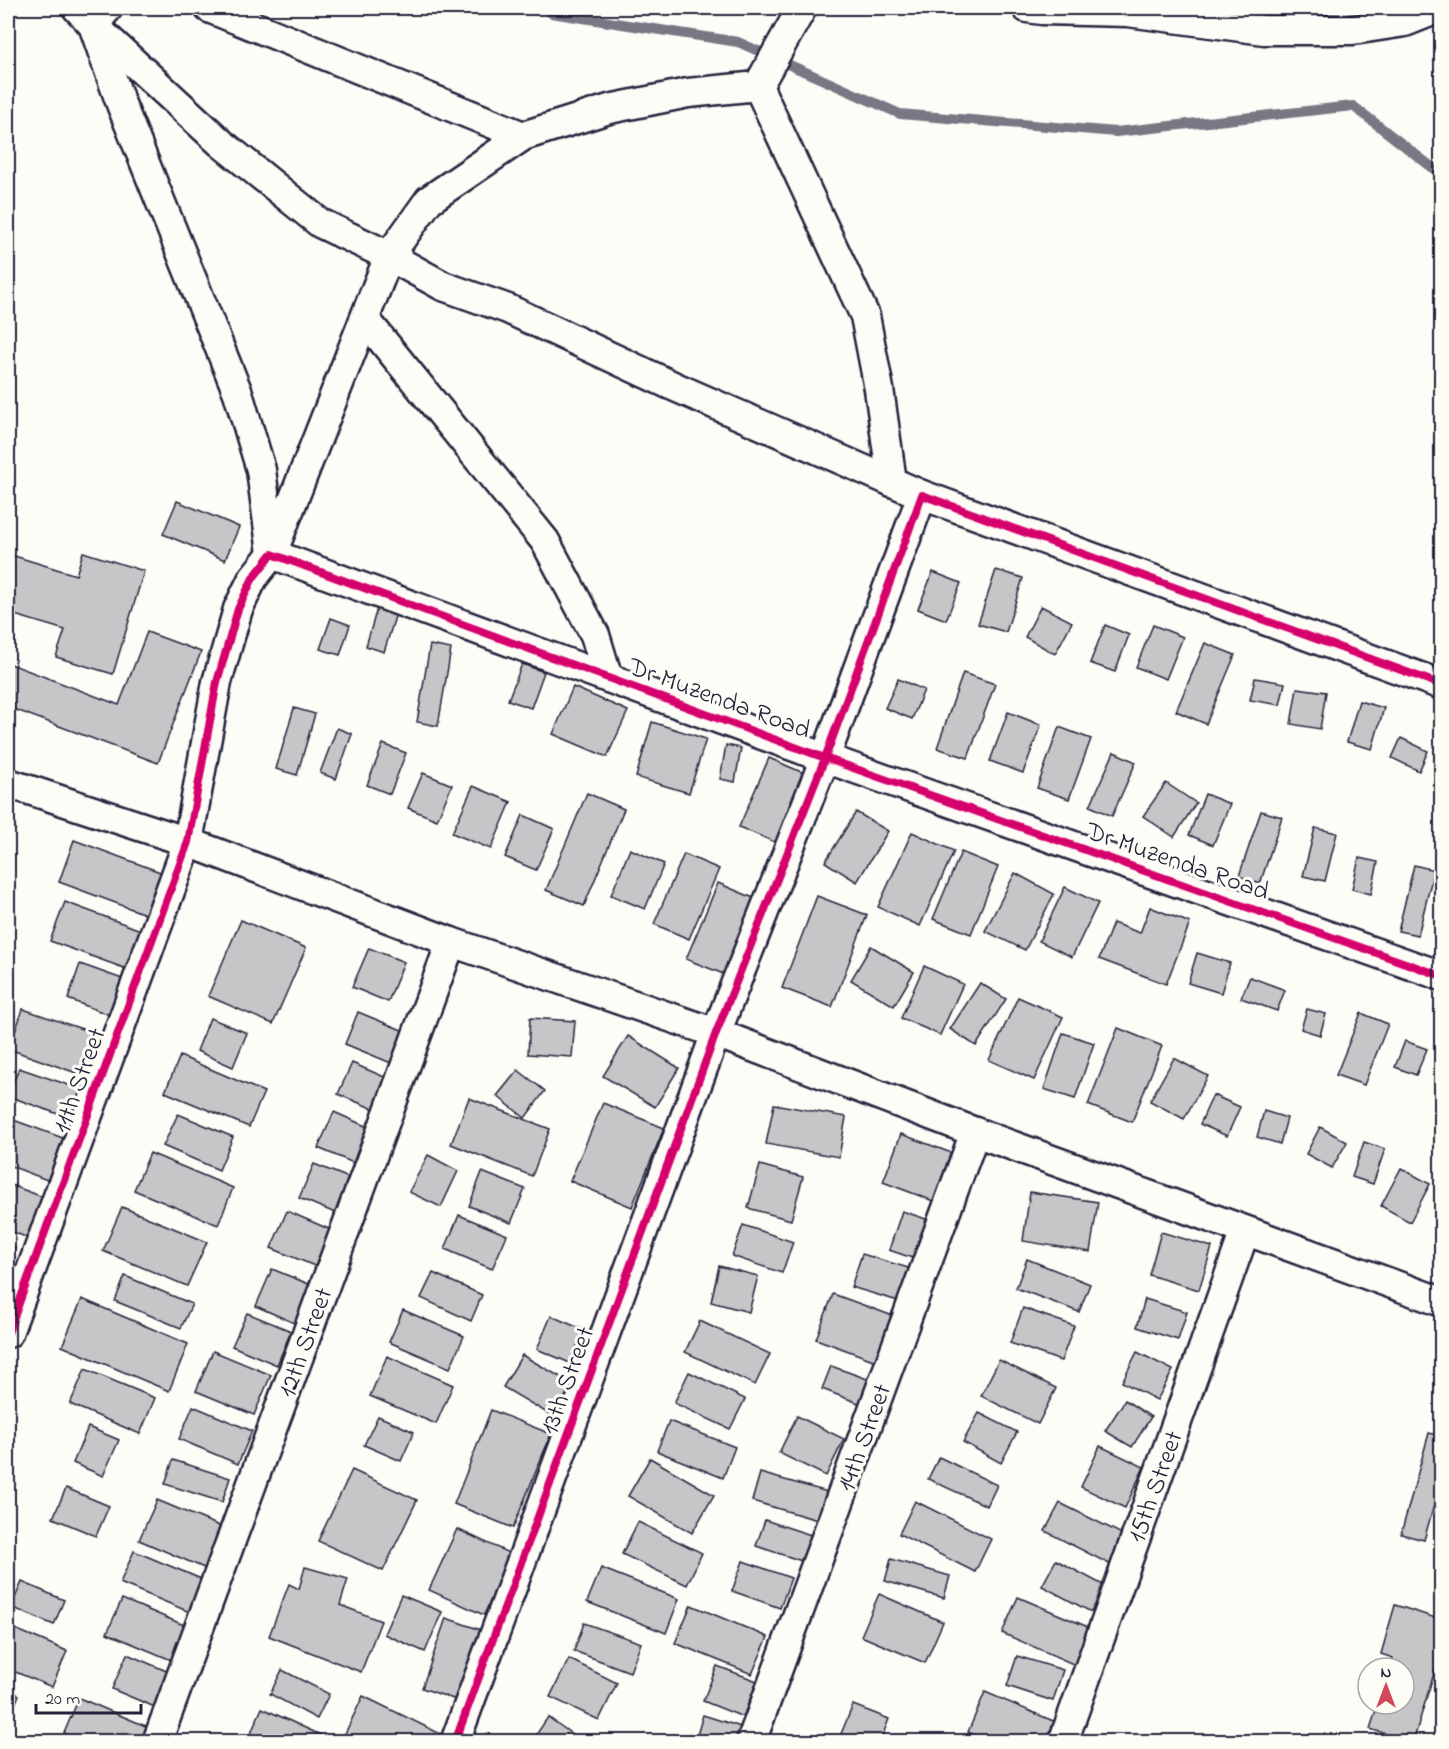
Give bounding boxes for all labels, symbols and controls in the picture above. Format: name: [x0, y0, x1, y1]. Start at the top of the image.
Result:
street label: Dr Muzenda Road: [622, 649, 816, 751]
street label: Dr Muzenda Road: [1079, 813, 1274, 912]
street label: 11th Street: [44, 1023, 118, 1139]
street label: 12th Street: [269, 1283, 344, 1403]
street label: 13th Street: [532, 1322, 606, 1440]
street label: 14th Street: [829, 1379, 903, 1497]
street label: 15th Street: [1119, 1426, 1195, 1548]
north arrow: [1356, 1656, 1416, 1716]
text: N: [1381, 1661, 1392, 1685]
scale bar: [36, 1677, 141, 1715]
text: 20 m: [45, 1687, 80, 1713]

